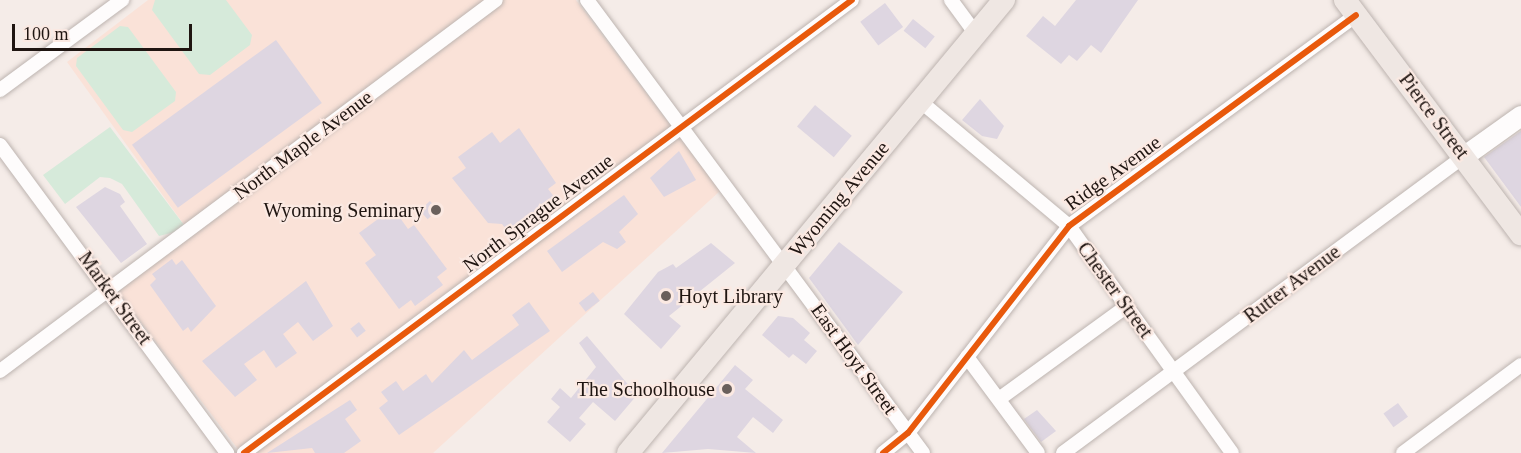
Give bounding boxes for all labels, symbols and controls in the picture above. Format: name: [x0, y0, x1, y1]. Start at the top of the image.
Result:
scale bar: [15, 12, 195, 50]
text: 100 m: [23, 24, 69, 44]
street label: Pierce Street: [1394, 68, 1474, 164]
street label: North Maple Avenue: [229, 85, 377, 205]
street label: Ridge Avenue: [1060, 130, 1166, 216]
street label: Wyoming Avenue: [783, 136, 895, 262]
street label: North Sprague Avenue: [458, 148, 618, 278]
place label: Wyoming Seminary: [264, 198, 424, 222]
marker: Wyoming Seminary: [429, 203, 443, 217]
street label: Chester Street: [1072, 237, 1158, 343]
street label: Rutter Avenue: [1239, 240, 1345, 328]
street label: Market Street: [73, 247, 157, 349]
place label: Hoyt Library: [678, 284, 783, 308]
marker: Hoyt Library: [659, 289, 673, 303]
street label: East Hoyt Street: [806, 299, 902, 419]
place label: The Schoolhouse: [577, 377, 715, 401]
marker: The Schoolhouse: [720, 382, 734, 396]

